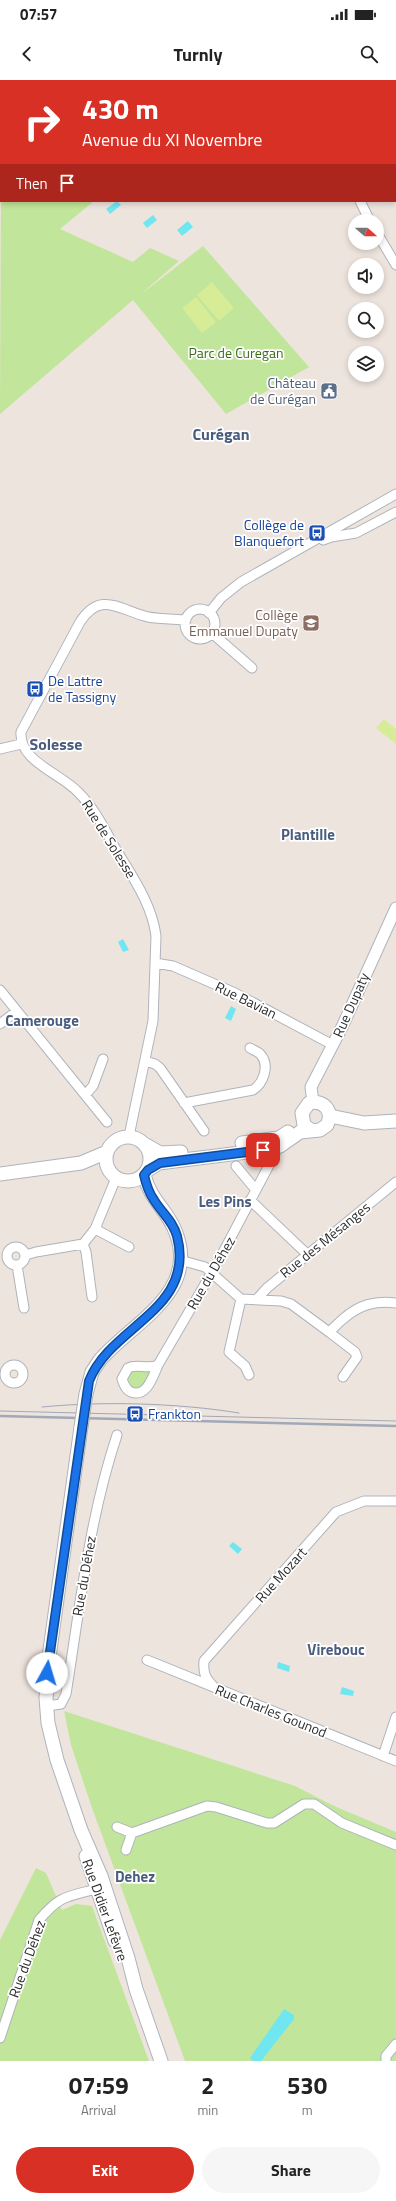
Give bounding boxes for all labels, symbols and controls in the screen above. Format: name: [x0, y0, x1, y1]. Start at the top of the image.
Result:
text: 07:57: [20, 3, 57, 26]
text: Turnly: [174, 41, 222, 68]
icon: back: [16, 43, 38, 65]
icon: search: [358, 43, 380, 65]
text: 430 m: [82, 87, 159, 130]
icon: right: [16, 96, 68, 148]
text: Avenue du XI Novembre: [82, 126, 262, 153]
text: Then: [16, 172, 48, 195]
icon: arrive: [56, 172, 78, 194]
north arrow: [348, 214, 384, 250]
map controls: [348, 214, 384, 382]
button: sound: [348, 258, 384, 294]
button: search: [348, 302, 384, 338]
park label: Parc de Curegan: [188, 342, 284, 363]
button: layers: [348, 346, 384, 382]
place label: Château de Curégan: [250, 372, 316, 409]
public building icon: Château de Curégan: [319, 381, 339, 401]
district label: Curégan: [192, 422, 250, 446]
place label: Collège de Blanquefort: [234, 514, 304, 551]
bus stop icon: Collège de Blanquefort: [307, 523, 327, 543]
place label: Collège Emmanuel Dupaty: [189, 604, 298, 641]
school or university icon: Collège Emmanuel Dupaty: [301, 613, 321, 633]
place label: De Lattre de Tassigny: [48, 670, 116, 707]
bus stop icon: De Lattre de Tassigny: [25, 679, 45, 699]
district label: Solesse: [30, 732, 82, 756]
street label: Rue de Solesse: [77, 795, 142, 882]
district label: Plantille: [281, 823, 335, 846]
street label: Rue Dupaty: [327, 969, 374, 1040]
street label: Rue Bavian: [212, 976, 281, 1023]
district label: Camerouge: [5, 1009, 79, 1032]
pin: [246, 1133, 280, 1167]
icon: arrive: [252, 1139, 274, 1161]
district label: Les Pins: [198, 1190, 252, 1213]
street label: Rue des Mésanges: [275, 1197, 374, 1283]
street label: Rue du Déhez: [181, 1232, 240, 1313]
place label: Frankton: [148, 1403, 201, 1424]
bus stop icon: Frankton: [125, 1404, 145, 1424]
street label: Rue du Déhez: [66, 1534, 101, 1618]
street label: Rue Mozart: [250, 1542, 311, 1607]
district label: Virebouc: [307, 1638, 365, 1661]
position arrow: [26, 1652, 68, 1694]
street label: Rue Charles Gounod: [212, 1679, 330, 1743]
street label: Rue Didier Lefèvre: [77, 1856, 134, 1964]
district label: Dehez: [115, 1865, 155, 1888]
street label: Rue du Déhez: [3, 1917, 50, 2001]
text: 07:59: [69, 2067, 129, 2103]
text: 2: [201, 2067, 215, 2103]
text: 530: [287, 2067, 327, 2103]
text: Arrival: [81, 2100, 116, 2120]
text: min: [197, 2100, 218, 2120]
text: m: [302, 2100, 313, 2120]
button: Exit: [16, 2147, 194, 2193]
button: Share: [202, 2147, 380, 2193]

